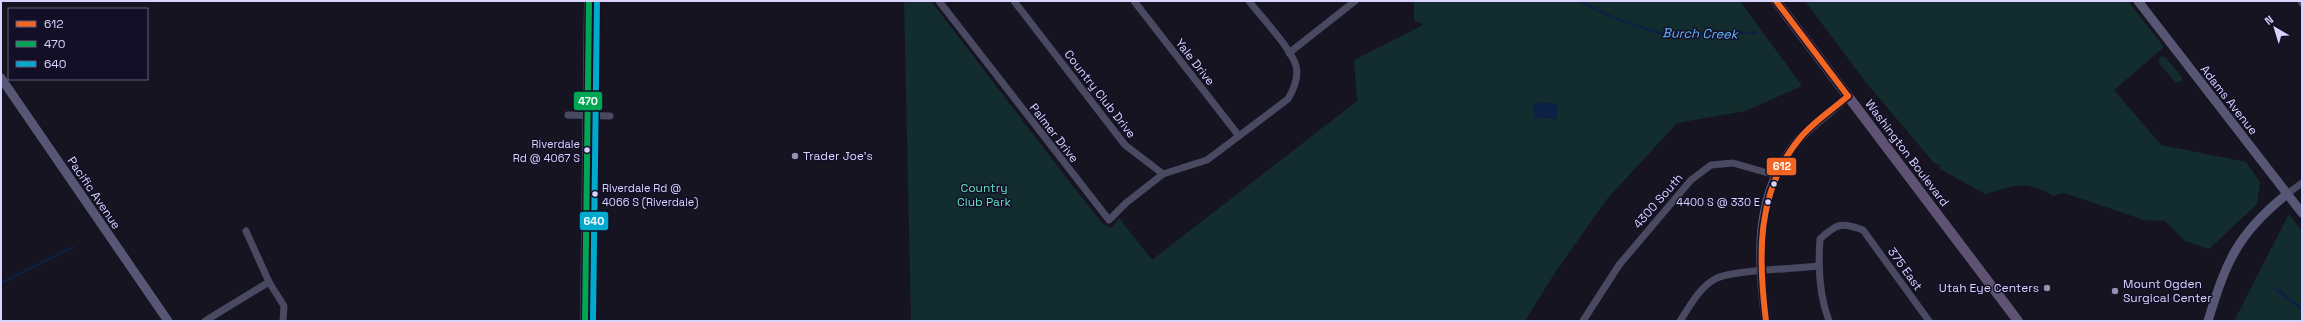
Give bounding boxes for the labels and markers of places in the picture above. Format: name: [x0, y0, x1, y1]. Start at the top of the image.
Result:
place label: Riverdale Rd @ 4067 S: [513, 137, 580, 165]
marker: Riverdale Rd @ 4067 S: [582, 145, 592, 155]
place label: Trader Joe's: [803, 148, 873, 164]
marker: Trader Joe's: [790, 151, 800, 161]
unlabelled marker: [1769, 179, 1779, 189]
place label: Riverdale Rd @ 4066 S (Riverdale): [602, 181, 698, 209]
marker: Riverdale Rd @ 4066 S (Riverdale): [590, 189, 600, 199]
place label: 4400 S @ 330 E: [1676, 195, 1760, 209]
marker: 4400 S @ 330 E: [1763, 197, 1773, 207]
place label: Mount Ogden Surgical Center: [2123, 276, 2212, 306]
place label: Utah Eye Centers: [1939, 280, 2039, 296]
marker: Utah Eye Centers: [2042, 283, 2052, 293]
marker: Mount Ogden Surgical Center: [2110, 286, 2120, 296]

